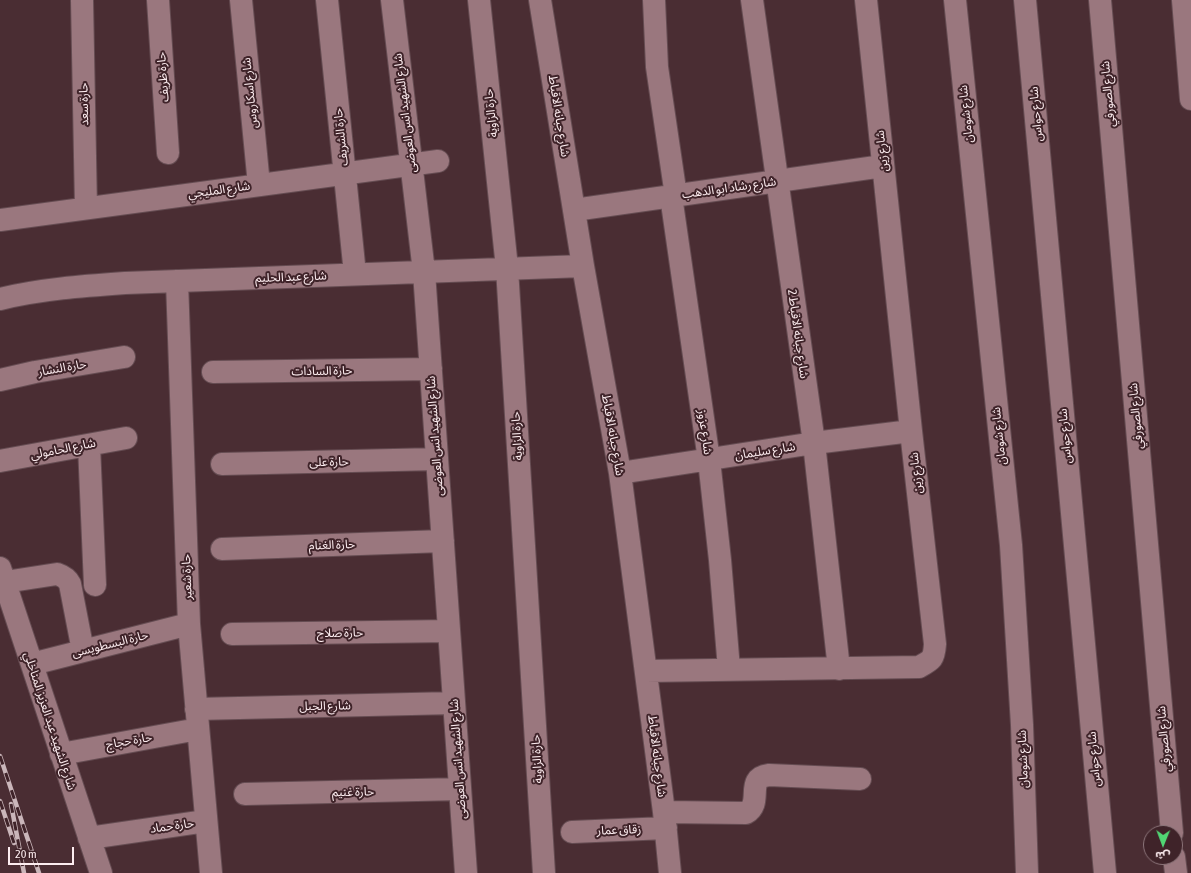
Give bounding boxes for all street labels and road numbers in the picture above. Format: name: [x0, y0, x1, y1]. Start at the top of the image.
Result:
street label: حارة ظريف: [154, 51, 172, 103]
street label: شارع الشهيد انس العوضى: [391, 52, 419, 174]
street label: شارع اسكاروس: [239, 57, 261, 129]
street label: شارع الصورفي: [1098, 60, 1118, 128]
street label: شارع جبانه الاقباط: [545, 74, 573, 158]
street label: حارة سعد: [76, 82, 92, 126]
street label: شارع شومان: [956, 84, 976, 144]
street label: شارع حواس: [1026, 86, 1046, 142]
street label: حارة الزاوية: [481, 88, 501, 138]
street label: حارة الشريف: [331, 107, 351, 167]
street label: شارع زين: [873, 130, 891, 172]
street label: شارع رشاد ابو الدهب: [681, 174, 777, 202]
street label: شارع المليجي: [187, 179, 251, 201]
street label: شارع عبد الحليم: [255, 269, 327, 285]
street label: شارع جبانه الاقباط 2: [785, 288, 811, 380]
street label: حارة النشار: [37, 357, 87, 379]
street label: حارة السادات: [291, 363, 353, 379]
street label: شارع الشهيد انس العوضى: [424, 375, 446, 497]
street label: شارع الصورفي: [1126, 382, 1146, 450]
street label: شارع جبانه الاقباط: [599, 393, 627, 477]
street label: شارع شومان: [989, 406, 1009, 466]
street label: شارع عزوز: [695, 408, 715, 456]
street label: شارع حواس: [1055, 408, 1075, 464]
street label: حارة الزاوية: [509, 411, 525, 461]
street label: شارع الحامولي: [29, 436, 97, 462]
street label: شارع سليمان: [734, 439, 796, 463]
street label: شارع زين: [907, 452, 925, 494]
street label: حارة على: [309, 454, 349, 470]
street label: حارة الغنام: [308, 537, 356, 553]
street label: حارة شعير: [179, 554, 195, 600]
street label: حارة صلاح: [317, 625, 363, 641]
street label: حارة البسطويسى: [70, 628, 150, 660]
street label: شارع الشهيد عبد العزيز المناخلي: [21, 650, 79, 792]
street label: شارع الجبل: [299, 698, 351, 714]
street label: شارع الشهيد انس العوضى: [447, 698, 469, 820]
street label: شارع الصورفي: [1154, 705, 1174, 773]
street label: شارع جبانه الاقباط: [645, 714, 669, 798]
street label: حارة حجاج: [105, 730, 153, 752]
street label: شارع شومان: [1015, 730, 1031, 788]
street label: شارع حواس: [1084, 731, 1104, 787]
street label: حارة الزاوية: [529, 734, 545, 784]
street label: حارة غنيم: [332, 784, 374, 800]
street label: حارة حماد: [149, 816, 195, 836]
street label: زقاق عمار: [596, 822, 642, 838]

